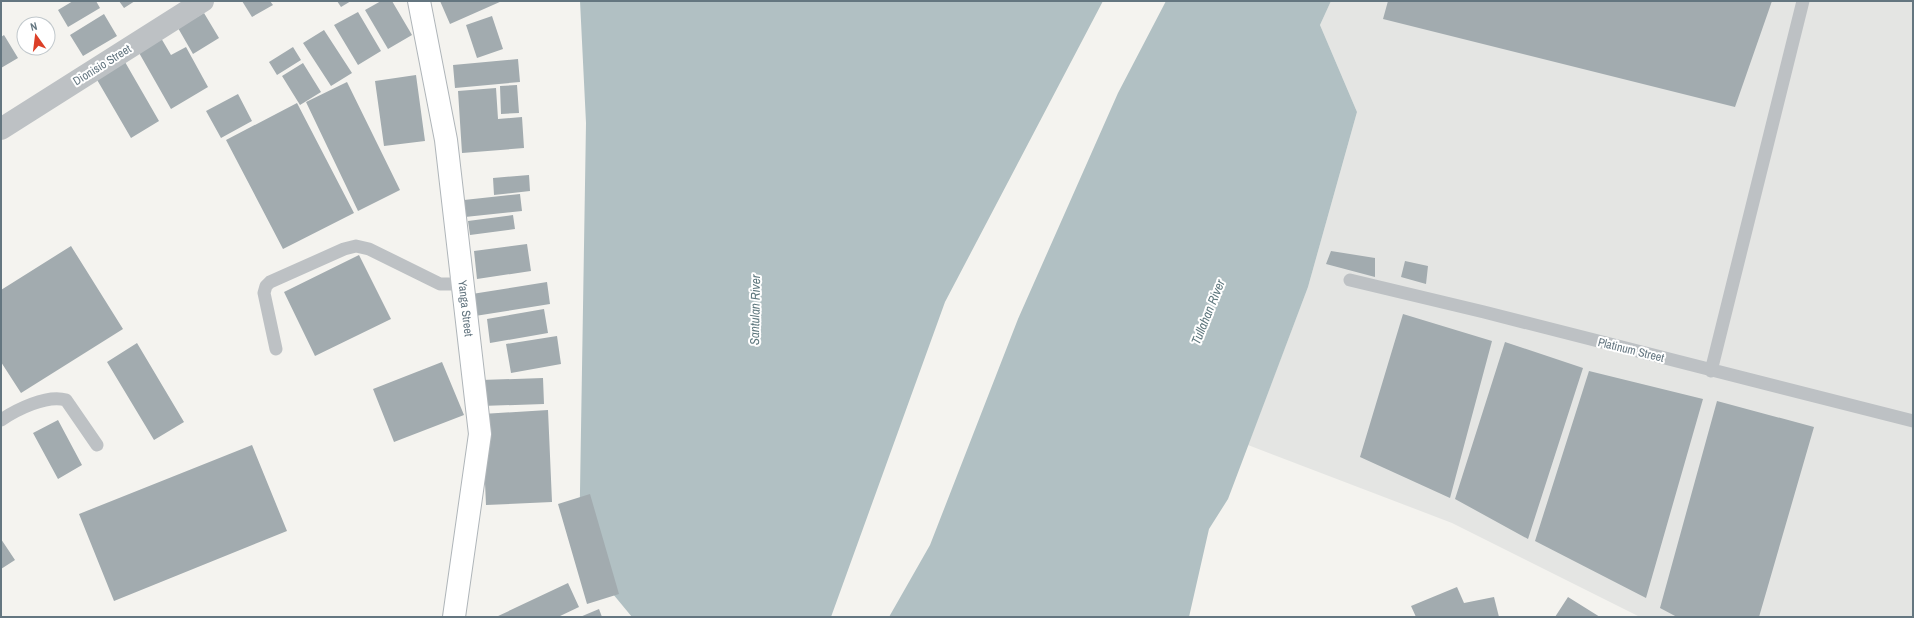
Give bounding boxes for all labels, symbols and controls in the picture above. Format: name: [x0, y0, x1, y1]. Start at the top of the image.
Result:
north arrow: [16, 16, 56, 56]
text: N: [29, 19, 38, 34]
street label: Dionisio Street: [70, 41, 134, 89]
water label: Santulan River: [746, 274, 764, 345]
water label: Tullahan River: [1187, 277, 1229, 347]
street label: Yanga Street: [454, 279, 477, 338]
street label: Platinum Street: [1596, 334, 1666, 366]

